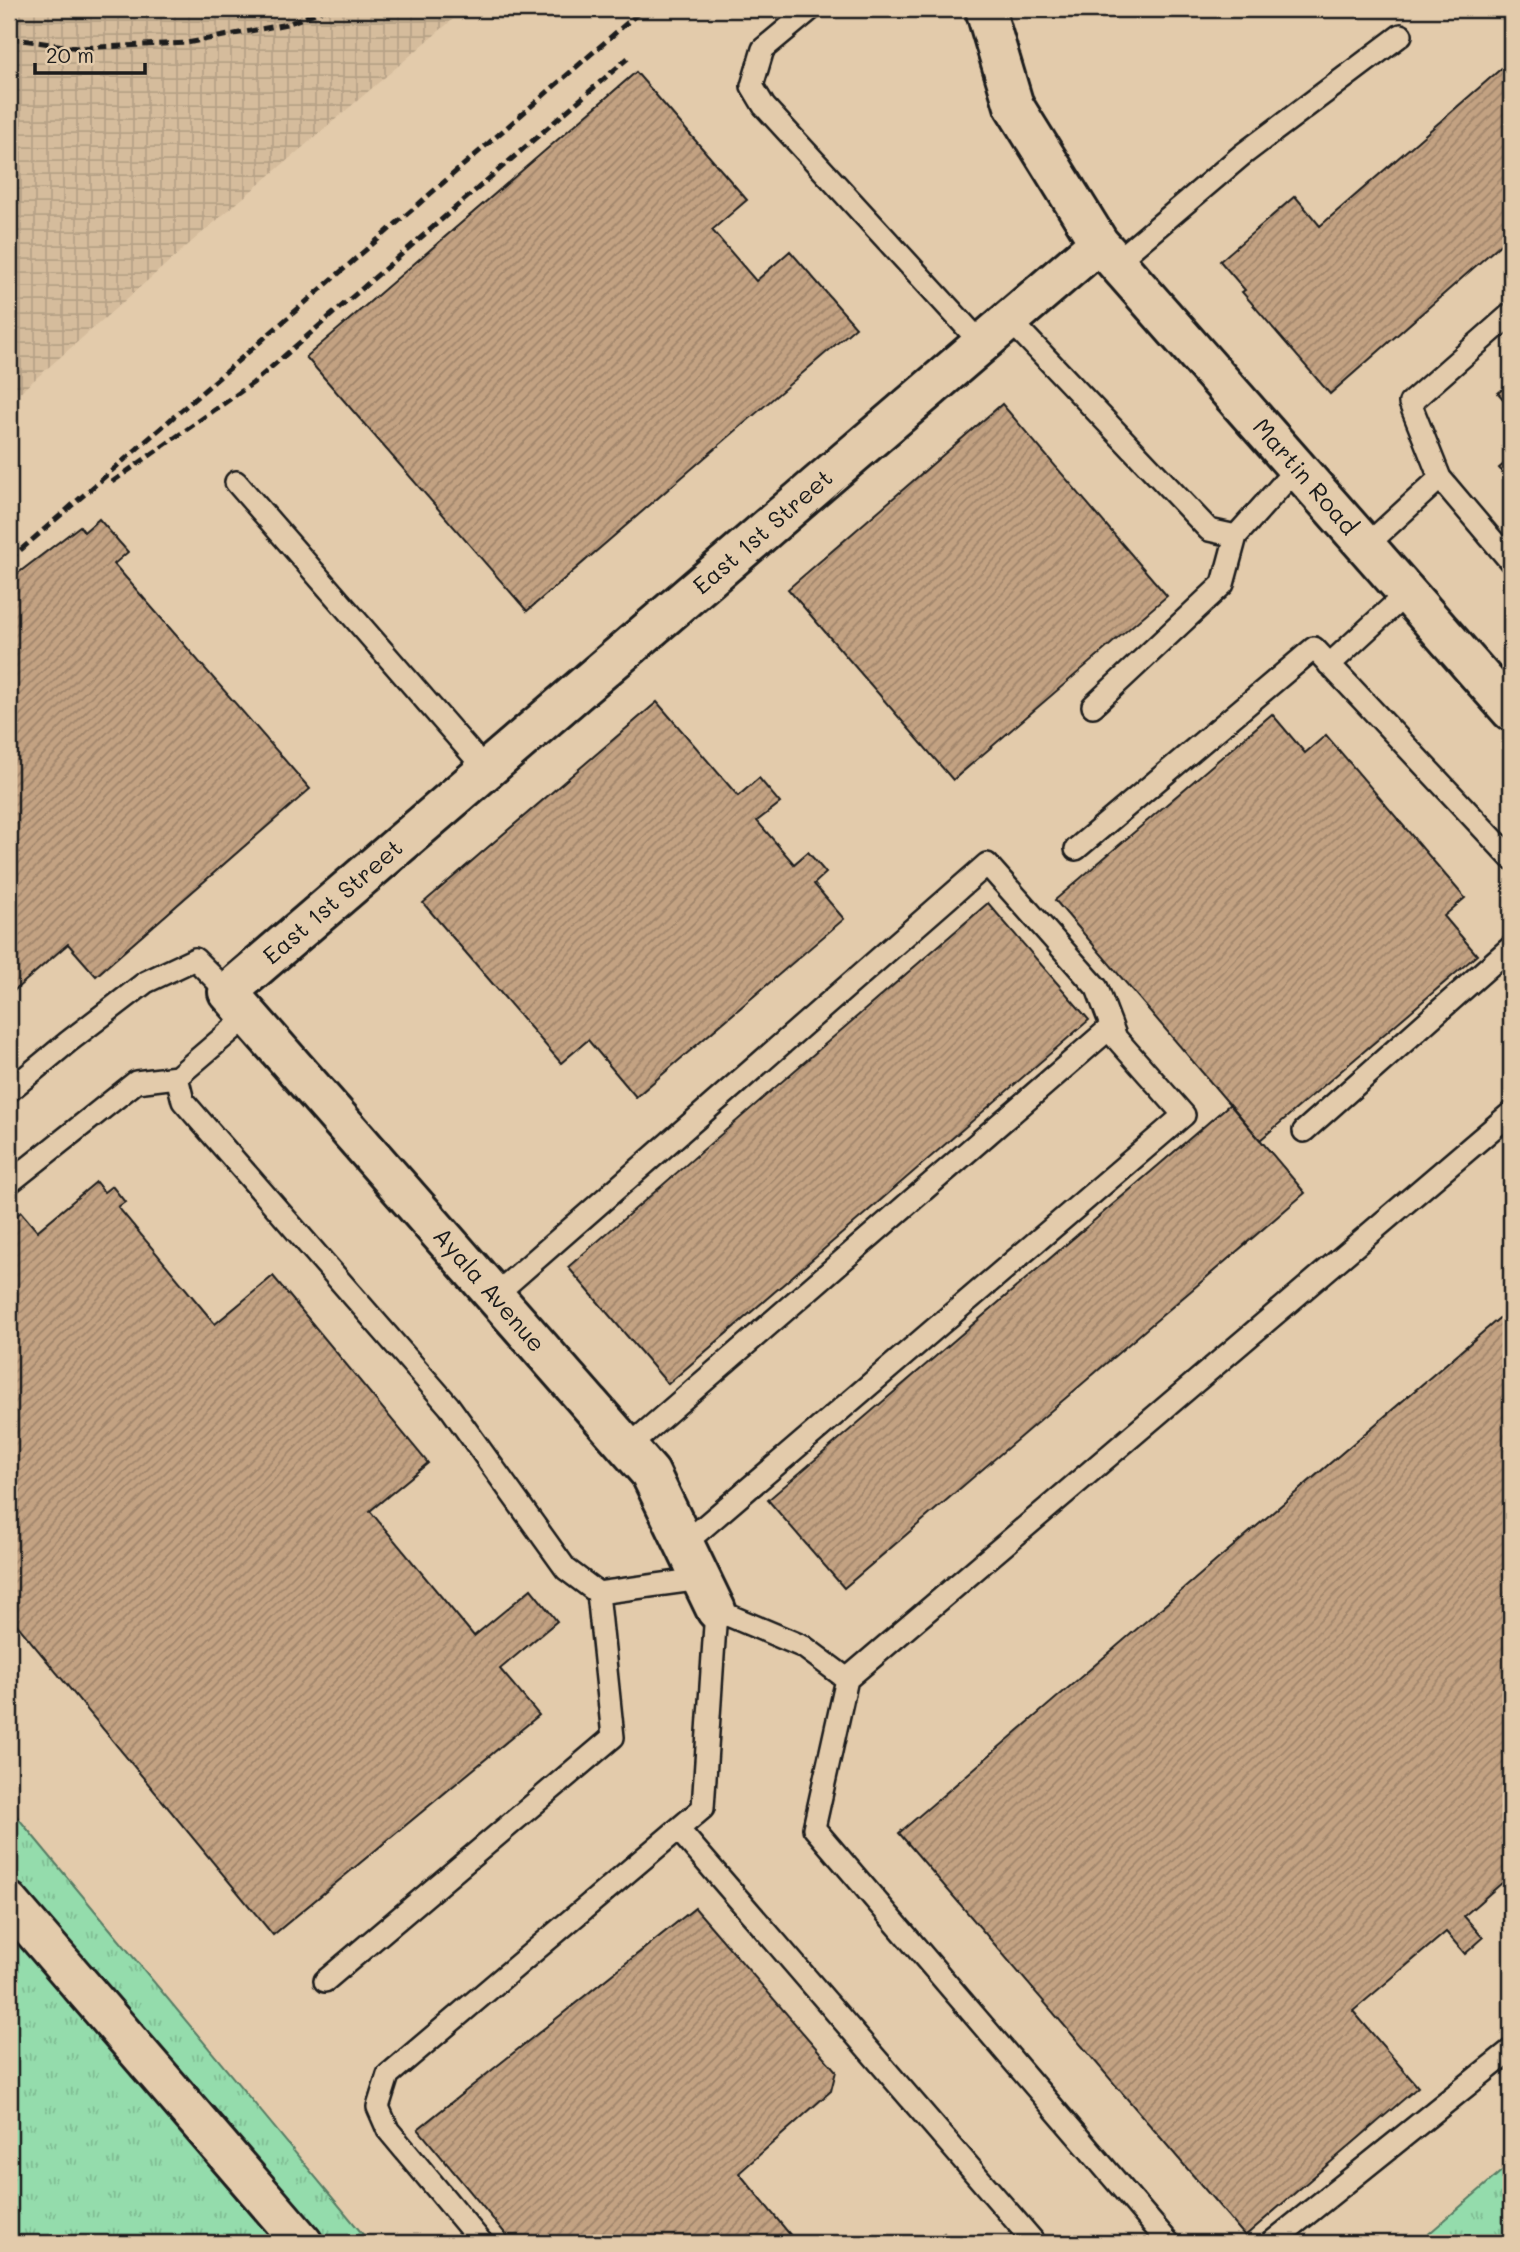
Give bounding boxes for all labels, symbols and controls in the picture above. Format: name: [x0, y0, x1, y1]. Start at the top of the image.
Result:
scale bar: [35, 32, 145, 76]
text: 20 m: [46, 41, 94, 68]
street label: Martin Road: [1247, 411, 1365, 541]
street label: East 1st Street: [686, 462, 838, 600]
street label: East 1st Street: [256, 832, 408, 970]
street label: Ayala Avenue: [427, 1220, 553, 1358]

